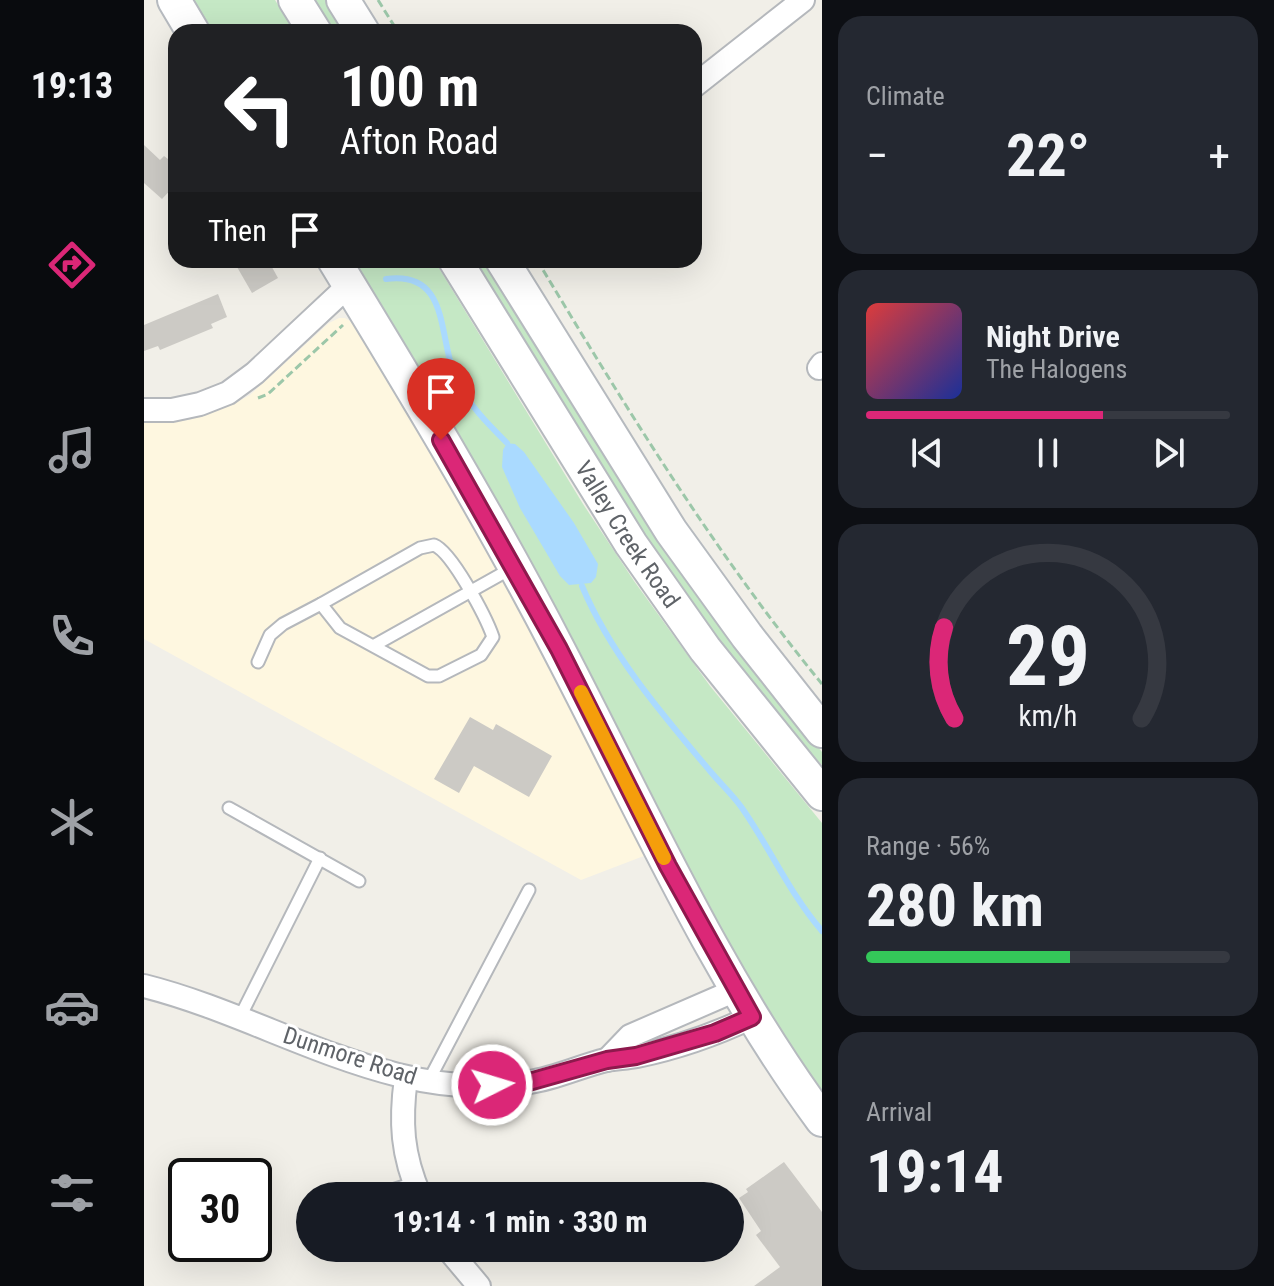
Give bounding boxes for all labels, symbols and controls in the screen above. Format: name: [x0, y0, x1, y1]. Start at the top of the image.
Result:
text: 100 m: [340, 54, 479, 120]
icon: left: [208, 56, 312, 160]
text: 19:13: [31, 65, 113, 107]
text: Climate: [866, 81, 945, 111]
text: 22°: [1006, 120, 1090, 191]
text: Afton Road: [340, 121, 499, 163]
text: −: [866, 130, 888, 182]
text: +: [1208, 130, 1230, 182]
icon: arrive: [283, 208, 327, 252]
text: Then: [208, 213, 267, 248]
icon: directions: [44, 237, 100, 293]
text: Night Drive: [986, 319, 1120, 354]
text: The Halogens: [986, 354, 1127, 384]
pin: [407, 358, 475, 440]
icon: arrive: [419, 370, 463, 414]
icon: music: [44, 422, 100, 478]
icon: previous: [905, 431, 949, 475]
icon: pause: [1026, 431, 1070, 475]
icon: next: [1147, 431, 1191, 475]
street label: Valley Creek Road: [569, 456, 686, 613]
icon: phone: [44, 608, 100, 664]
text: 29: [1006, 608, 1090, 705]
text: km/h: [1019, 699, 1077, 733]
icon: climate: [44, 794, 100, 850]
text: Range · 56%: [866, 831, 990, 861]
text: 280 km: [866, 870, 1044, 941]
icon: car: [44, 979, 100, 1035]
street label: Dunmore Road: [280, 1021, 420, 1091]
position arrow: [450, 1043, 534, 1127]
text: Arrival: [866, 1097, 932, 1127]
text: 19:14: [866, 1136, 1004, 1207]
speed limit sign: 30: [168, 1158, 272, 1262]
icon: filters: [44, 1165, 100, 1221]
text: 19:14 · 1 min · 330 m: [393, 1204, 647, 1239]

